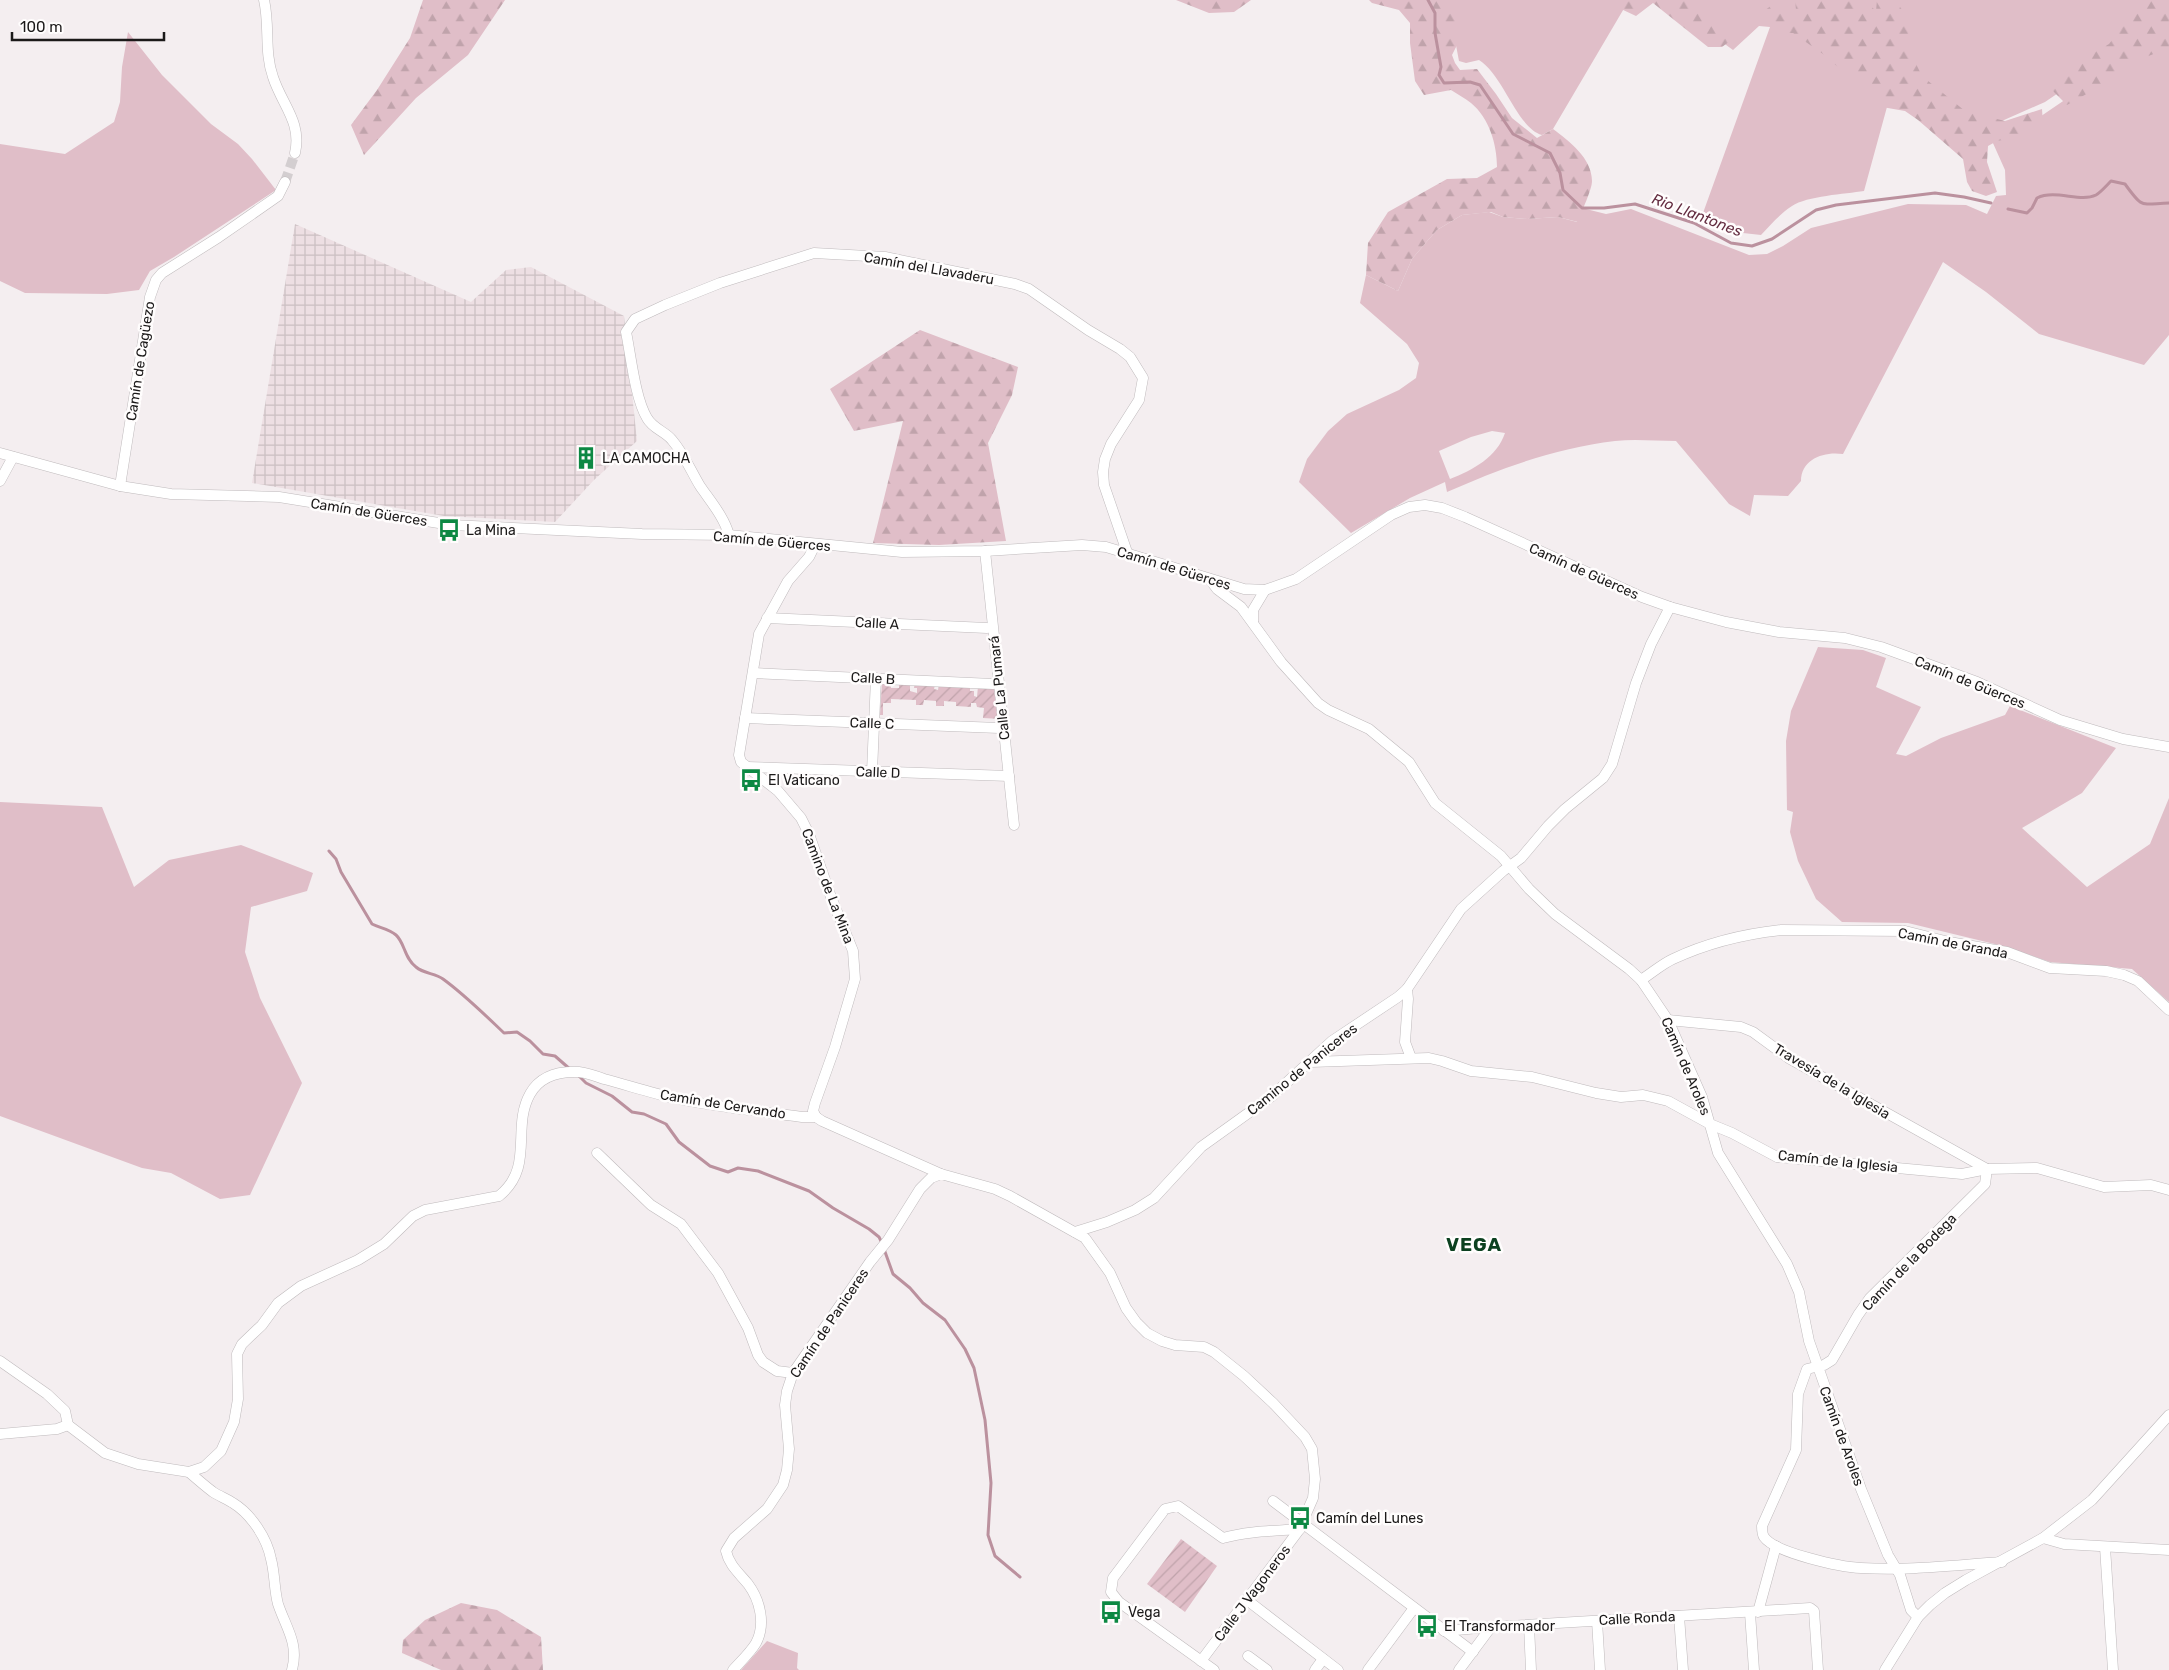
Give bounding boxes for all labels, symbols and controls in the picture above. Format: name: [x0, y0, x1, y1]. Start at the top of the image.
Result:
scale bar: [12, 10, 165, 42]
text: 100 m: [20, 18, 62, 36]
water label: Rio Llantones: [1649, 190, 1745, 241]
street label: Camín del Llavaderu: [863, 249, 995, 288]
street label: Camín de Cagüezo: [123, 300, 158, 422]
building icon: LA CAMOCHA: [573, 445, 599, 471]
place label: LA CAMOCHA: [602, 450, 691, 467]
street label: Camín de Güerces: [309, 495, 429, 530]
bus stop icon: La Mina: [436, 517, 462, 543]
place label: La Mina: [466, 522, 516, 539]
street label: Camín de Güerces: [712, 528, 832, 555]
street label: Camín de Güerces: [1526, 540, 1641, 603]
street label: Camín de Güerces: [1115, 543, 1233, 594]
street label: Calle A: [854, 614, 900, 633]
street label: Calle La Pumará: [986, 635, 1013, 741]
street label: Camín de Güerces: [1912, 652, 2028, 712]
street label: Calle B: [850, 669, 896, 688]
street label: Calle C: [849, 714, 894, 733]
street label: Calle D: [855, 763, 901, 782]
bus stop icon: El Vaticano: [738, 767, 764, 793]
place label: El Vaticano: [768, 772, 840, 789]
street label: Camino de La Mina: [798, 826, 857, 946]
street label: Camín de Granda: [1897, 925, 2009, 962]
street label: Camín de Aroles: [1657, 1015, 1714, 1118]
street label: Camino de Paniceres: [1244, 1020, 1361, 1119]
street label: Travesía de la Iglesia: [1771, 1040, 1893, 1123]
street label: Camín de Cervando: [659, 1086, 787, 1123]
street label: Camín de la Iglesia: [1777, 1147, 1899, 1176]
street label: Camín de la Bodega: [1859, 1210, 1960, 1315]
district label: VEGA: [1446, 1233, 1502, 1256]
street label: Camín de Paniceres: [786, 1265, 872, 1381]
street label: Camín de Aroles: [1816, 1384, 1867, 1488]
bus stop icon: Camín del Lunes: [1287, 1505, 1313, 1531]
place label: Camín del Lunes: [1316, 1510, 1423, 1527]
street label: Calle J Vagoneros: [1211, 1542, 1294, 1645]
bus stop icon: Vega: [1098, 1599, 1124, 1625]
place label: Vega: [1128, 1604, 1160, 1621]
street label: Calle Ronda: [1598, 1608, 1676, 1629]
bus stop icon: El Transformador: [1414, 1613, 1440, 1639]
place label: El Transformador: [1444, 1618, 1556, 1635]

